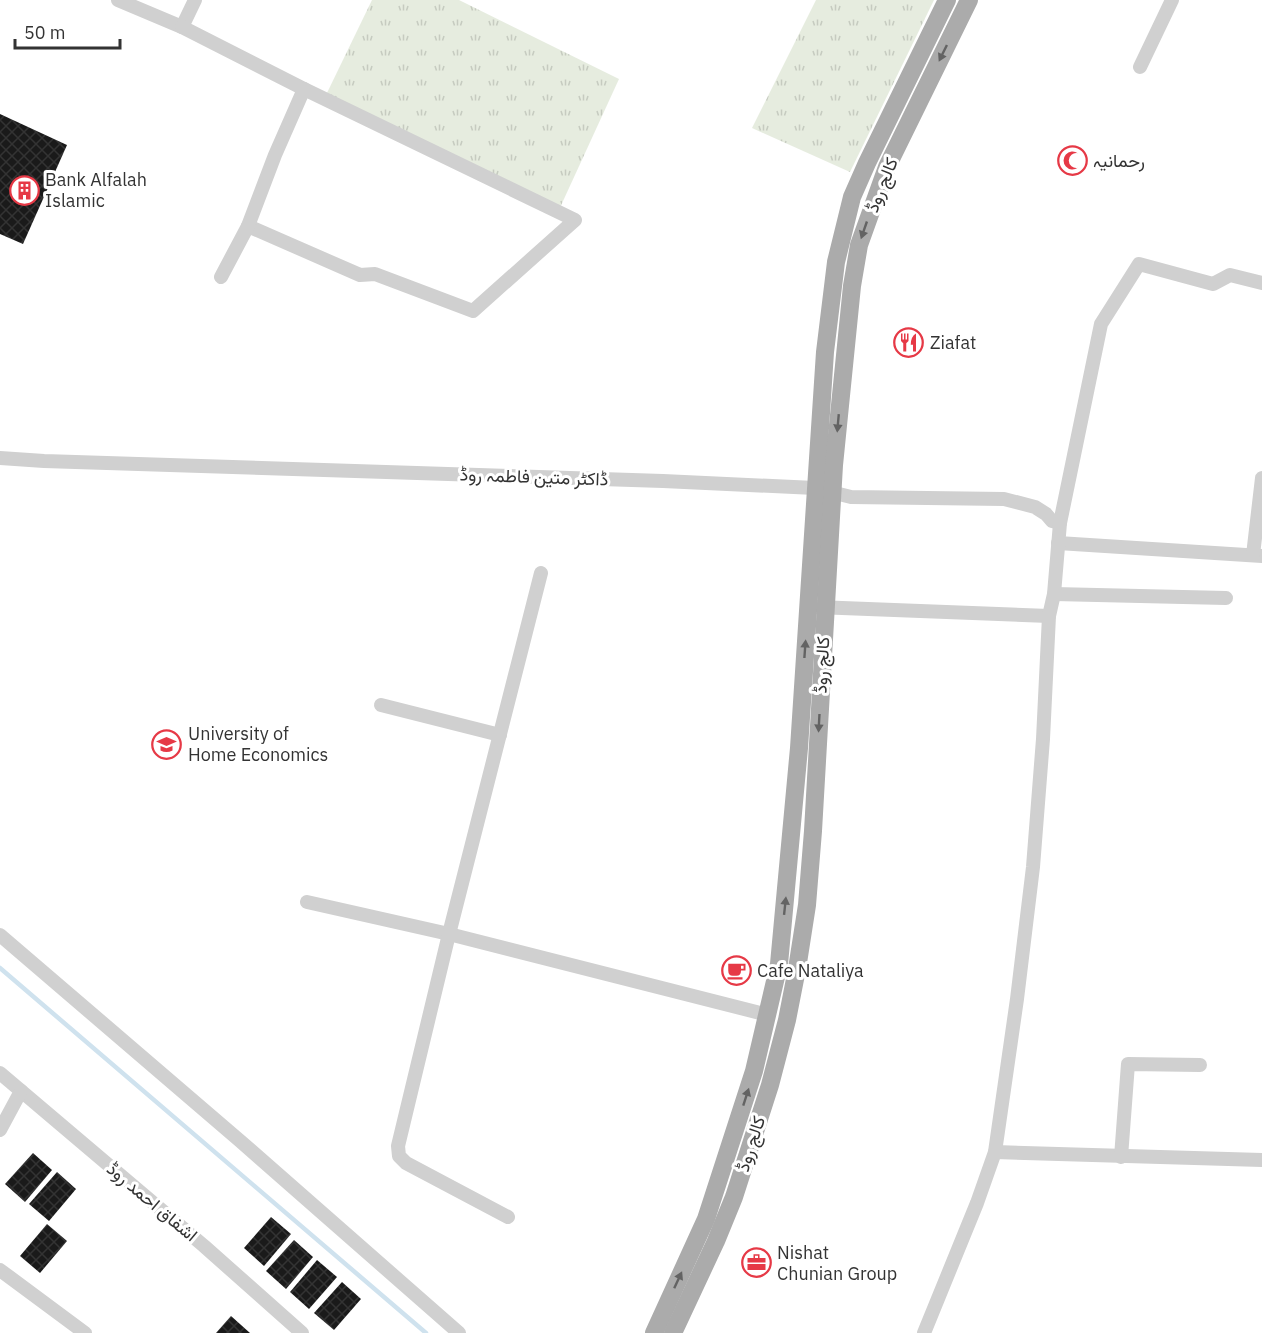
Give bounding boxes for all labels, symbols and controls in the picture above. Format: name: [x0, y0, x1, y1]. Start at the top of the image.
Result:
scale bar: [15, 12, 120, 50]
text: 50 m: [24, 21, 66, 44]
one-way arrow: [939, 44, 948, 61]
mosque icon: رحمانیہ: [1056, 145, 1088, 177]
place label: رحمانیہ: [1093, 149, 1145, 172]
street label: کالج روڈ: [860, 154, 904, 216]
place label: Bank Alfalah Islamic: [45, 168, 147, 212]
building icon: Bank Alfalah Islamic: [8, 174, 40, 206]
one-way arrow: [859, 221, 868, 239]
restaurant icon: Ziafat: [893, 327, 925, 359]
place label: Ziafat: [930, 331, 976, 354]
one-way arrow: [833, 414, 843, 433]
street label: ڈاکٹر متین فاطمہ روڈ: [459, 462, 609, 491]
street label: کالج روڈ: [809, 636, 835, 694]
one-way arrow: [801, 640, 810, 659]
one-way arrow: [814, 713, 824, 732]
place label: University of Home Economics: [188, 722, 328, 766]
school or university icon: University of Home Economics: [151, 728, 183, 760]
one-way arrow: [780, 897, 790, 916]
cafe icon: Cafe Nataliya: [720, 955, 752, 987]
place label: Cafe Nataliya: [757, 959, 864, 982]
one-way arrow: [742, 1088, 751, 1106]
street label: کالج روڈ: [731, 1113, 771, 1175]
street label: اشفاق احمد روڈ: [102, 1157, 202, 1246]
place label: Nishat Chunian Group: [777, 1241, 897, 1285]
office icon: Nishat Chunian Group: [740, 1247, 772, 1279]
one-way arrow: [673, 1270, 683, 1288]

